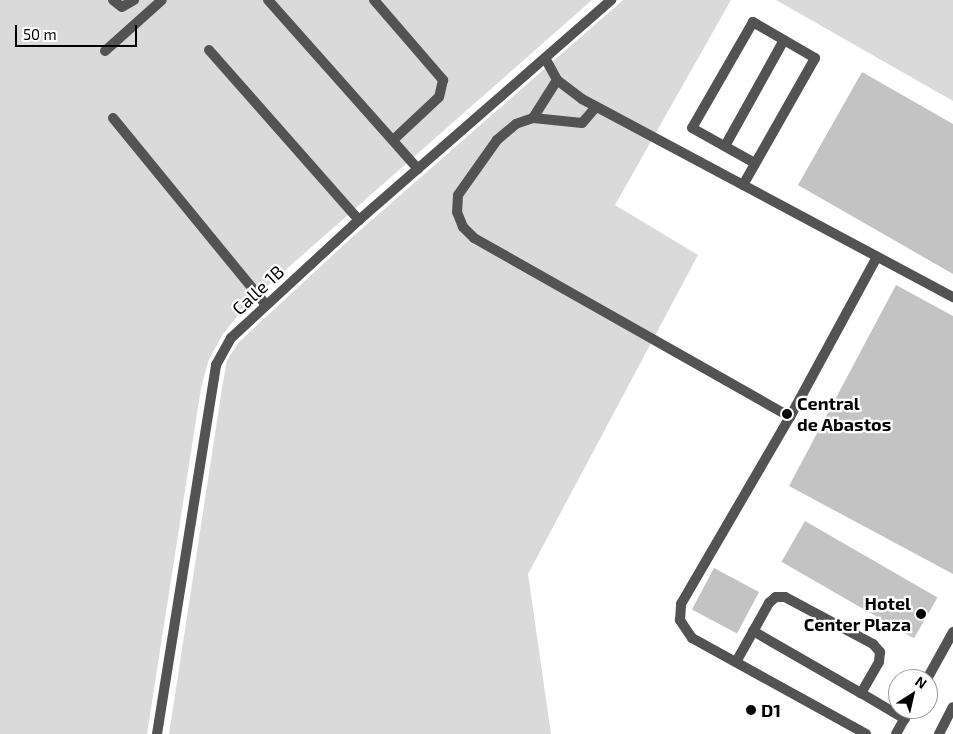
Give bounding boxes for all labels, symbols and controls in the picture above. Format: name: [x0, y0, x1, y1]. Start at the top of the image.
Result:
scale bar: [18, 15, 140, 47]
text: 50 m: [23, 25, 57, 43]
street label: Calle 1B: [228, 261, 288, 319]
place label: Central de Abastos: [797, 393, 892, 436]
marker: Central de Abastos: [781, 408, 793, 420]
place label: Hotel Center Plaza: [803, 593, 911, 636]
marker: Hotel Center Plaza: [915, 608, 927, 620]
north arrow: [888, 669, 938, 719]
text: N: [912, 672, 930, 692]
place label: D1: [761, 699, 781, 721]
marker: D1: [745, 704, 757, 716]

